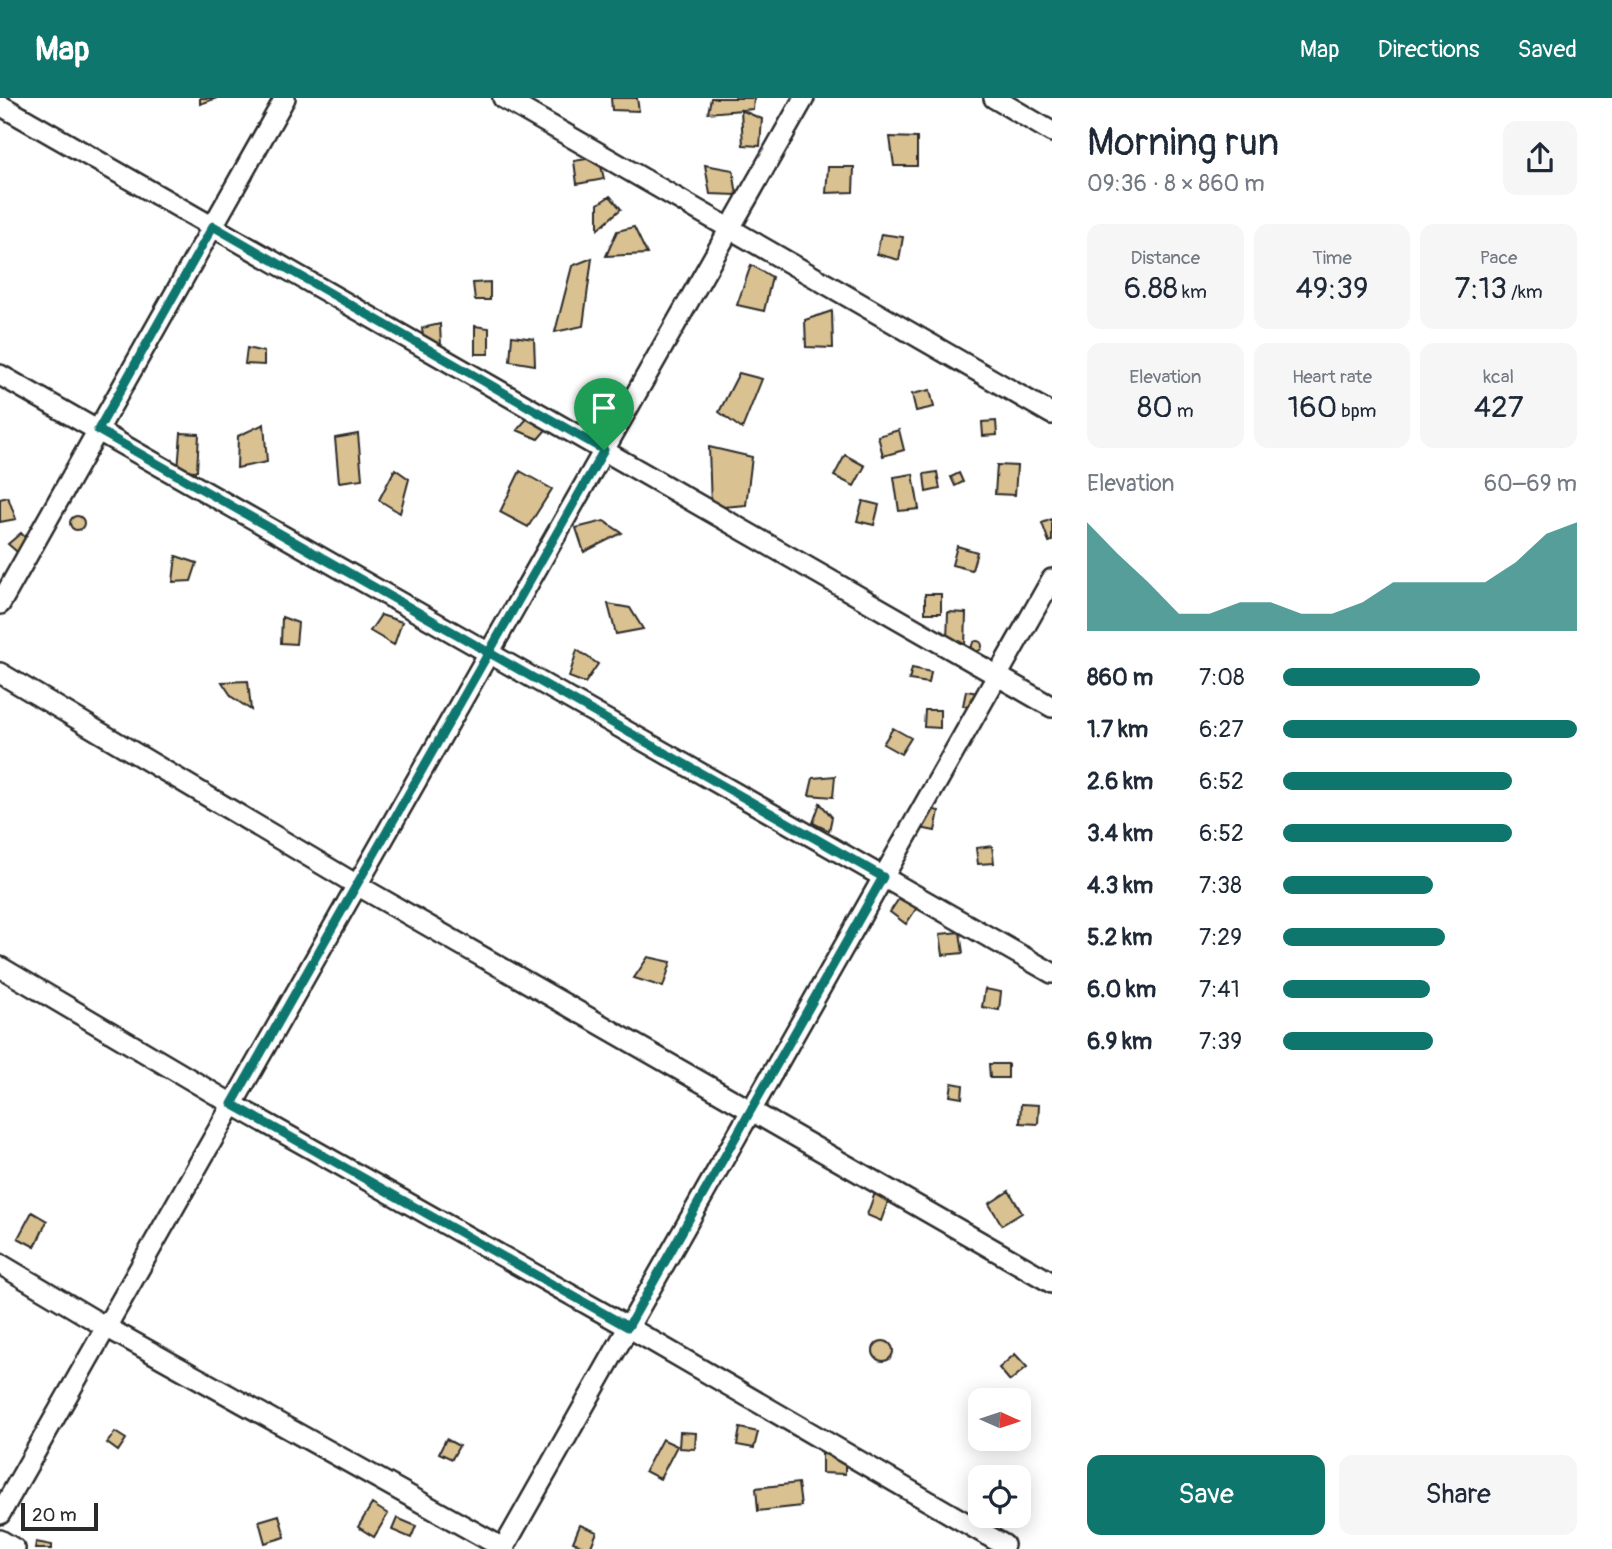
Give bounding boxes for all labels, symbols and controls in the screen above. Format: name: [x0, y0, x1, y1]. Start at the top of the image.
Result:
text: Map: [35, 29, 90, 70]
text: Map: [1300, 35, 1340, 64]
text: Directions: [1378, 35, 1479, 64]
text: Saved: [1517, 35, 1577, 64]
text: Morning run: [1087, 119, 1279, 167]
button: share: [1503, 121, 1577, 195]
text: 09:36 · 8 × 860 m: [1087, 169, 1265, 198]
text: Distance: [1131, 246, 1200, 270]
text: Time: [1312, 246, 1352, 270]
text: Pace: [1480, 246, 1517, 270]
text: 6.88: [1124, 270, 1178, 307]
text: 49:39: [1295, 270, 1369, 307]
text: 7:13: [1455, 270, 1507, 307]
text: km: [1178, 280, 1207, 304]
text: /km: [1507, 280, 1543, 304]
text: Elevation: [1129, 365, 1202, 389]
text: Heart rate: [1292, 365, 1372, 389]
text: kcal: [1483, 365, 1514, 389]
pin: [574, 378, 634, 450]
icon: arrive: [585, 389, 623, 427]
text: 80: [1137, 389, 1173, 426]
text: 160: [1288, 389, 1337, 426]
text: 427: [1474, 389, 1524, 426]
text: m: [1173, 399, 1194, 423]
text: bpm: [1337, 399, 1376, 423]
text: Elevation: [1087, 469, 1175, 498]
text: 60–69 m: [1484, 469, 1577, 498]
text: 860 m: [1087, 663, 1153, 692]
text: 7:08: [1199, 663, 1245, 692]
text: 1.7 km: [1087, 715, 1148, 744]
text: 6:27: [1199, 715, 1244, 744]
text: 2.6 km: [1087, 767, 1153, 796]
text: 6:52: [1199, 767, 1244, 796]
text: 3.4 km: [1087, 819, 1153, 848]
text: 6:52: [1199, 819, 1244, 848]
text: 4.3 km: [1087, 871, 1153, 900]
text: 7:38: [1199, 871, 1242, 900]
text: 5.2 km: [1087, 923, 1152, 952]
text: 7:29: [1199, 923, 1242, 952]
text: 6.0 km: [1087, 975, 1156, 1004]
text: 7:41: [1199, 975, 1240, 1004]
text: 6.9 km: [1087, 1027, 1152, 1056]
text: 7:39: [1199, 1027, 1242, 1056]
north arrow: [968, 1388, 1031, 1451]
map controls: [968, 1388, 1031, 1528]
button: Save: [1087, 1455, 1325, 1535]
button: Share: [1339, 1455, 1577, 1535]
button: locate: [968, 1465, 1031, 1528]
scale bar: [21, 1500, 98, 1532]
text: 20 m: [32, 1503, 77, 1527]

